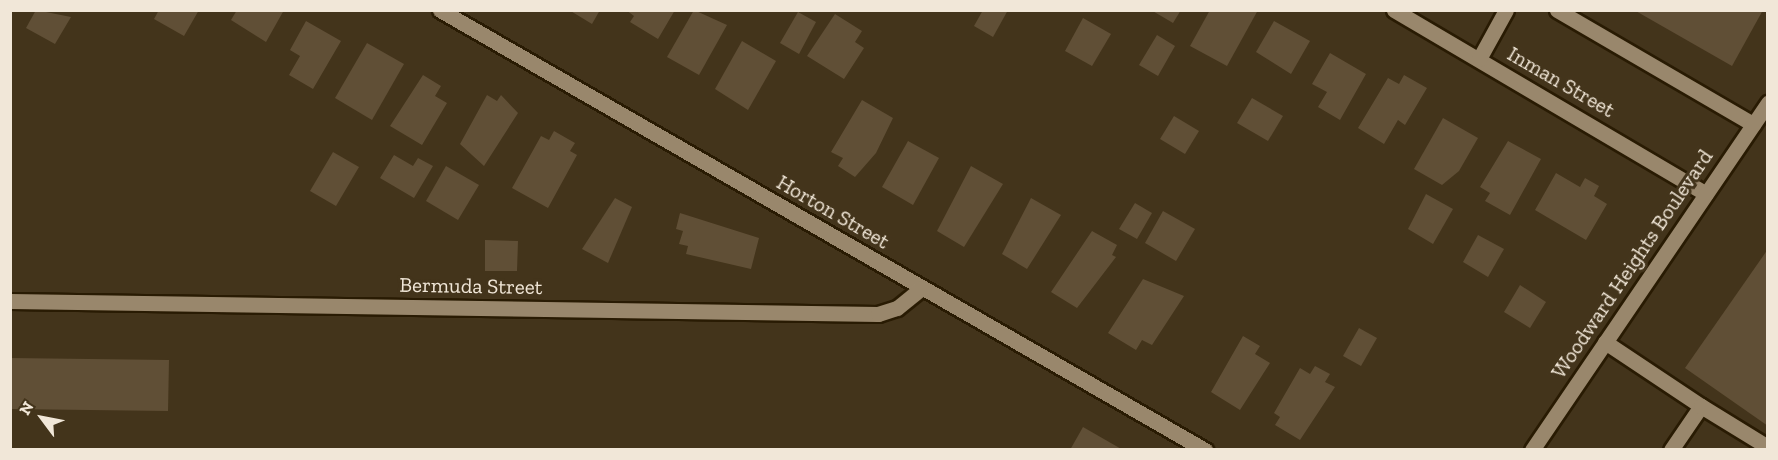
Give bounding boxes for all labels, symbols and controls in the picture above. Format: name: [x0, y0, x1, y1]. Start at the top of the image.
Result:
street label: Inman Street: [1503, 41, 1619, 123]
street label: Woodward Heights Boulevard: [1546, 145, 1718, 383]
street label: Horton Street: [772, 170, 894, 254]
street label: Bermuda Street: [399, 272, 543, 300]
north arrow: [12, 388, 72, 448]
text: N: [15, 398, 38, 418]

